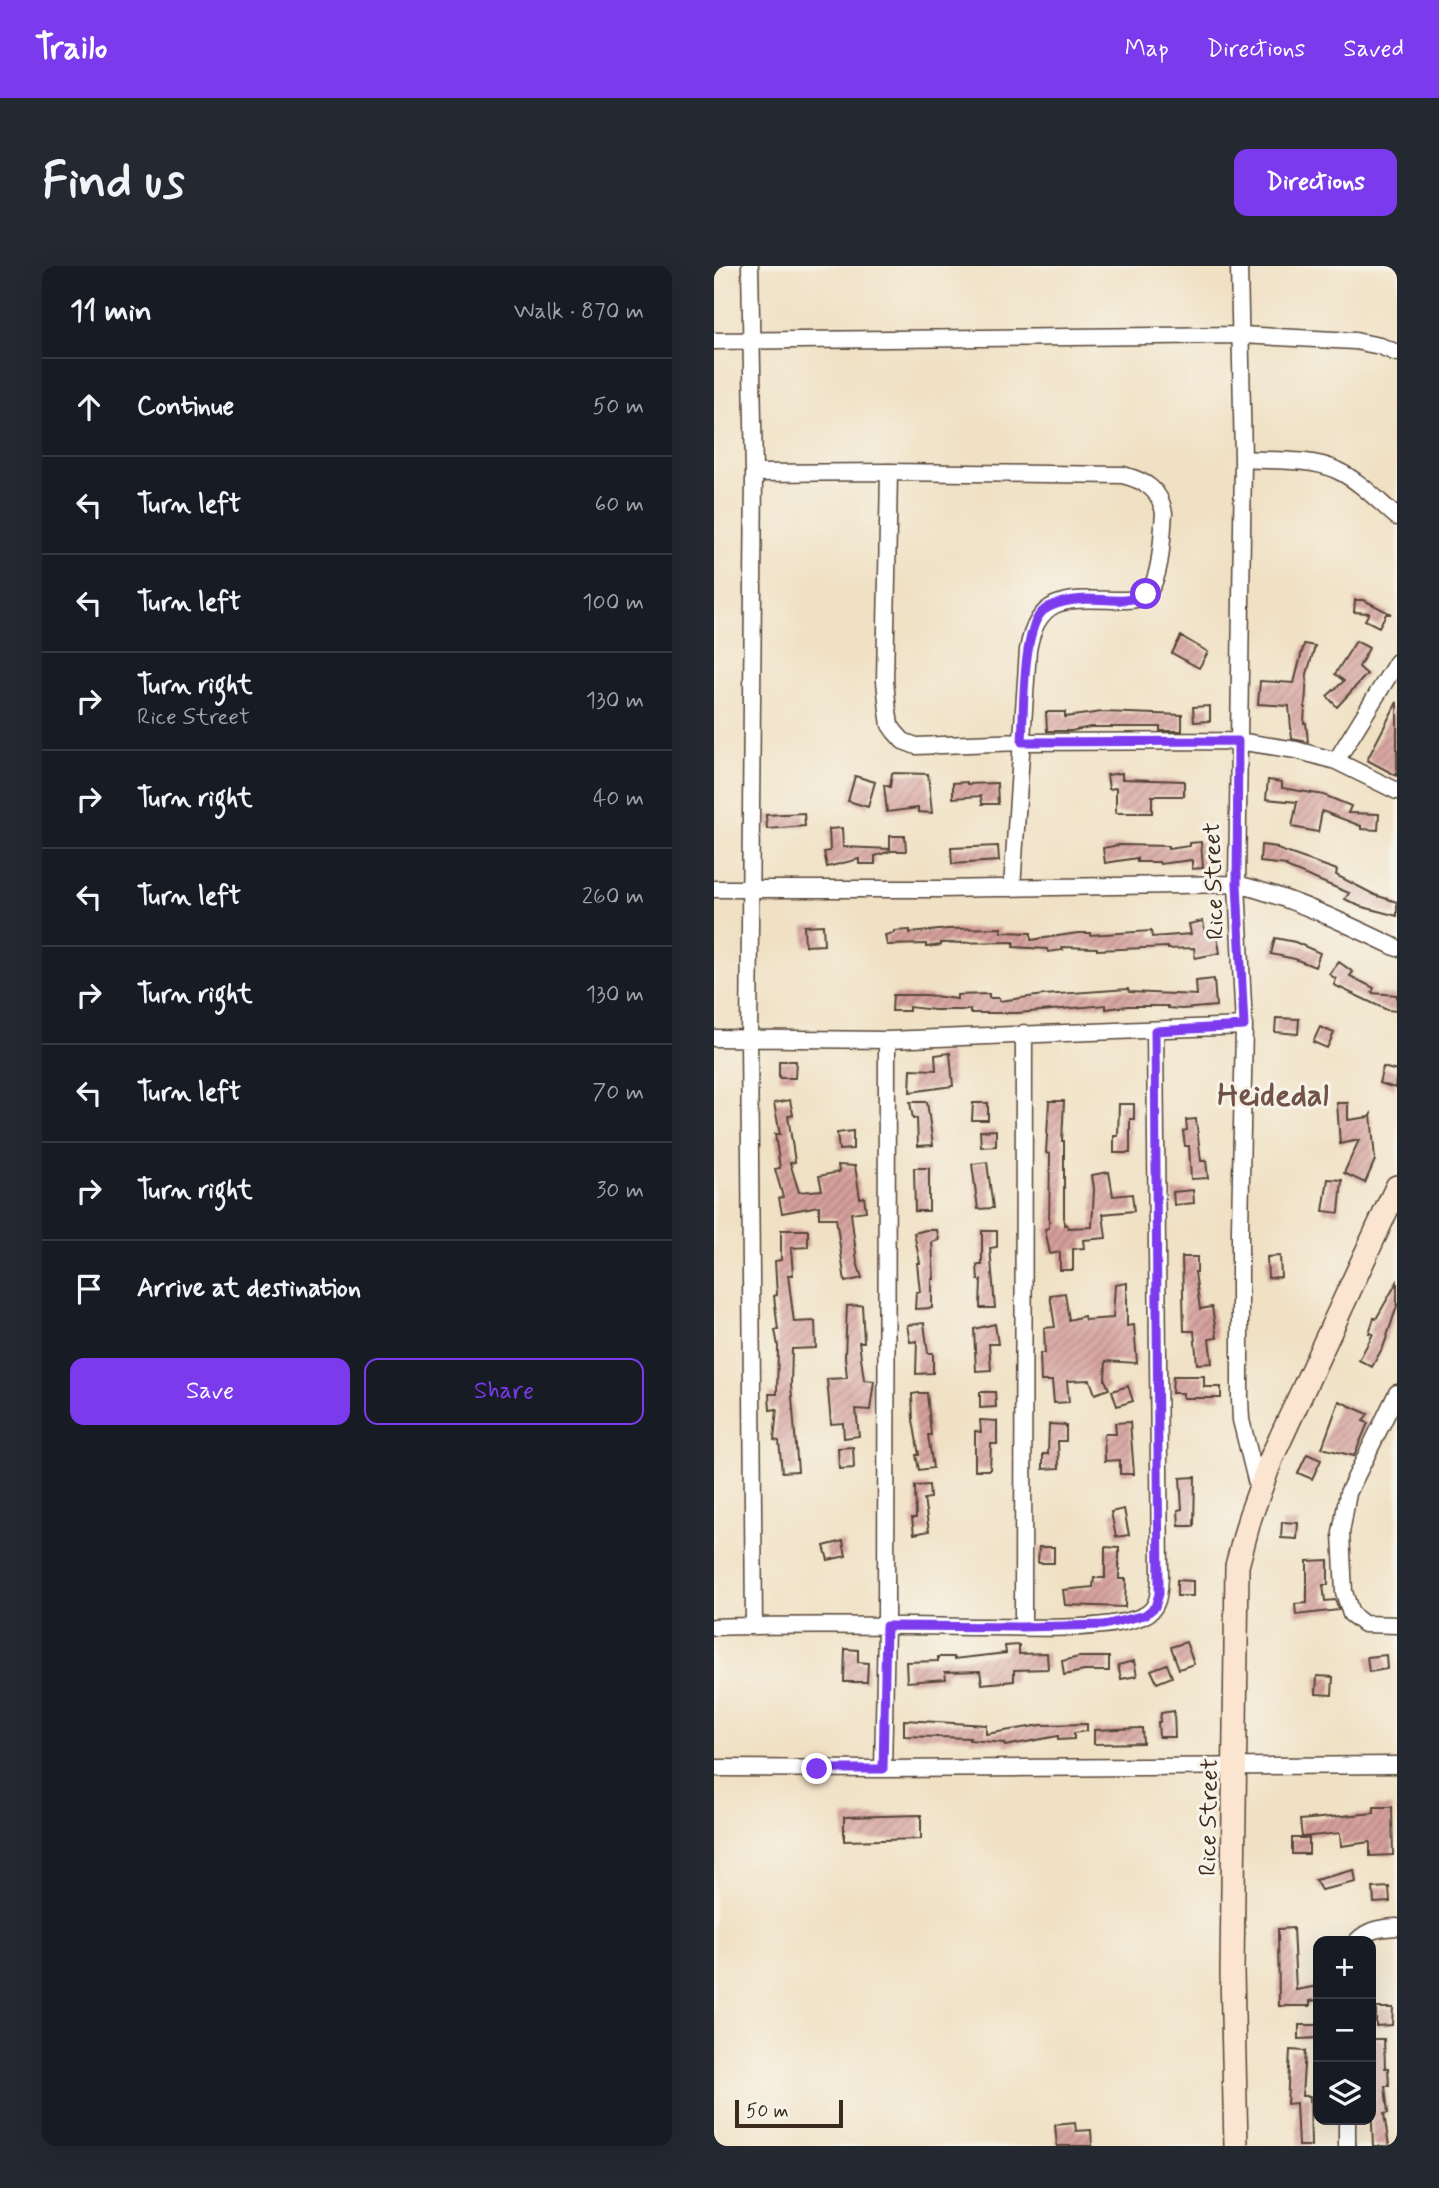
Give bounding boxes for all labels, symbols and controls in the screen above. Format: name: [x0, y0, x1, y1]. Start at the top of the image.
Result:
text: Trailo: [35, 27, 107, 71]
text: Map: [1125, 34, 1169, 65]
text: Directions: [1207, 34, 1305, 65]
text: Saved: [1343, 34, 1404, 65]
button: Directions: [1234, 149, 1397, 216]
text: Find us: [42, 150, 185, 215]
text: 11 min: [70, 292, 152, 331]
text: Walk · 870 m: [514, 297, 644, 327]
icon: ahead: [70, 388, 108, 426]
text: Continue: [137, 390, 234, 424]
text: 50 m: [593, 392, 644, 422]
icon: left: [70, 486, 108, 524]
text: Turn left: [137, 488, 241, 522]
text: 60 m: [595, 490, 644, 520]
route start: [1130, 578, 1161, 609]
icon: left: [70, 584, 108, 622]
text: Turn left: [137, 586, 241, 620]
text: 100 m: [582, 588, 644, 618]
text: Turn right: [137, 669, 253, 703]
icon: right: [70, 682, 108, 720]
text: 130 m: [586, 686, 644, 716]
text: Rice Street: [137, 703, 250, 733]
icon: right: [70, 780, 108, 818]
text: Turn right: [137, 782, 253, 816]
text: 40 m: [593, 784, 644, 814]
street label: Rice Street: [1197, 822, 1232, 940]
icon: left: [70, 878, 108, 916]
text: Turn left: [137, 880, 241, 914]
text: 260 m: [582, 882, 644, 912]
icon: right: [70, 976, 108, 1014]
text: Turn right: [137, 978, 253, 1012]
text: 130 m: [586, 980, 644, 1010]
icon: left: [70, 1074, 108, 1112]
district label: Heidedal: [1217, 1075, 1329, 1117]
text: Turn left: [137, 1076, 241, 1110]
text: 70 m: [592, 1078, 644, 1108]
icon: right: [70, 1172, 108, 1210]
text: Turn right: [137, 1174, 253, 1208]
text: 30 m: [596, 1176, 644, 1206]
icon: arrive: [70, 1270, 108, 1308]
text: Arrive at destination: [137, 1272, 361, 1306]
button: Save: [70, 1358, 350, 1425]
button: Share: [364, 1358, 644, 1425]
route end: [801, 1753, 832, 1784]
street label: Rice Street: [1193, 1758, 1226, 1876]
map controls: [1313, 1936, 1376, 2125]
button: +: [1313, 1936, 1376, 1999]
button: −: [1313, 1999, 1376, 2062]
button: layers: [1313, 2062, 1376, 2125]
scale bar: [735, 2097, 844, 2129]
text: 50 m: [746, 2099, 789, 2124]

